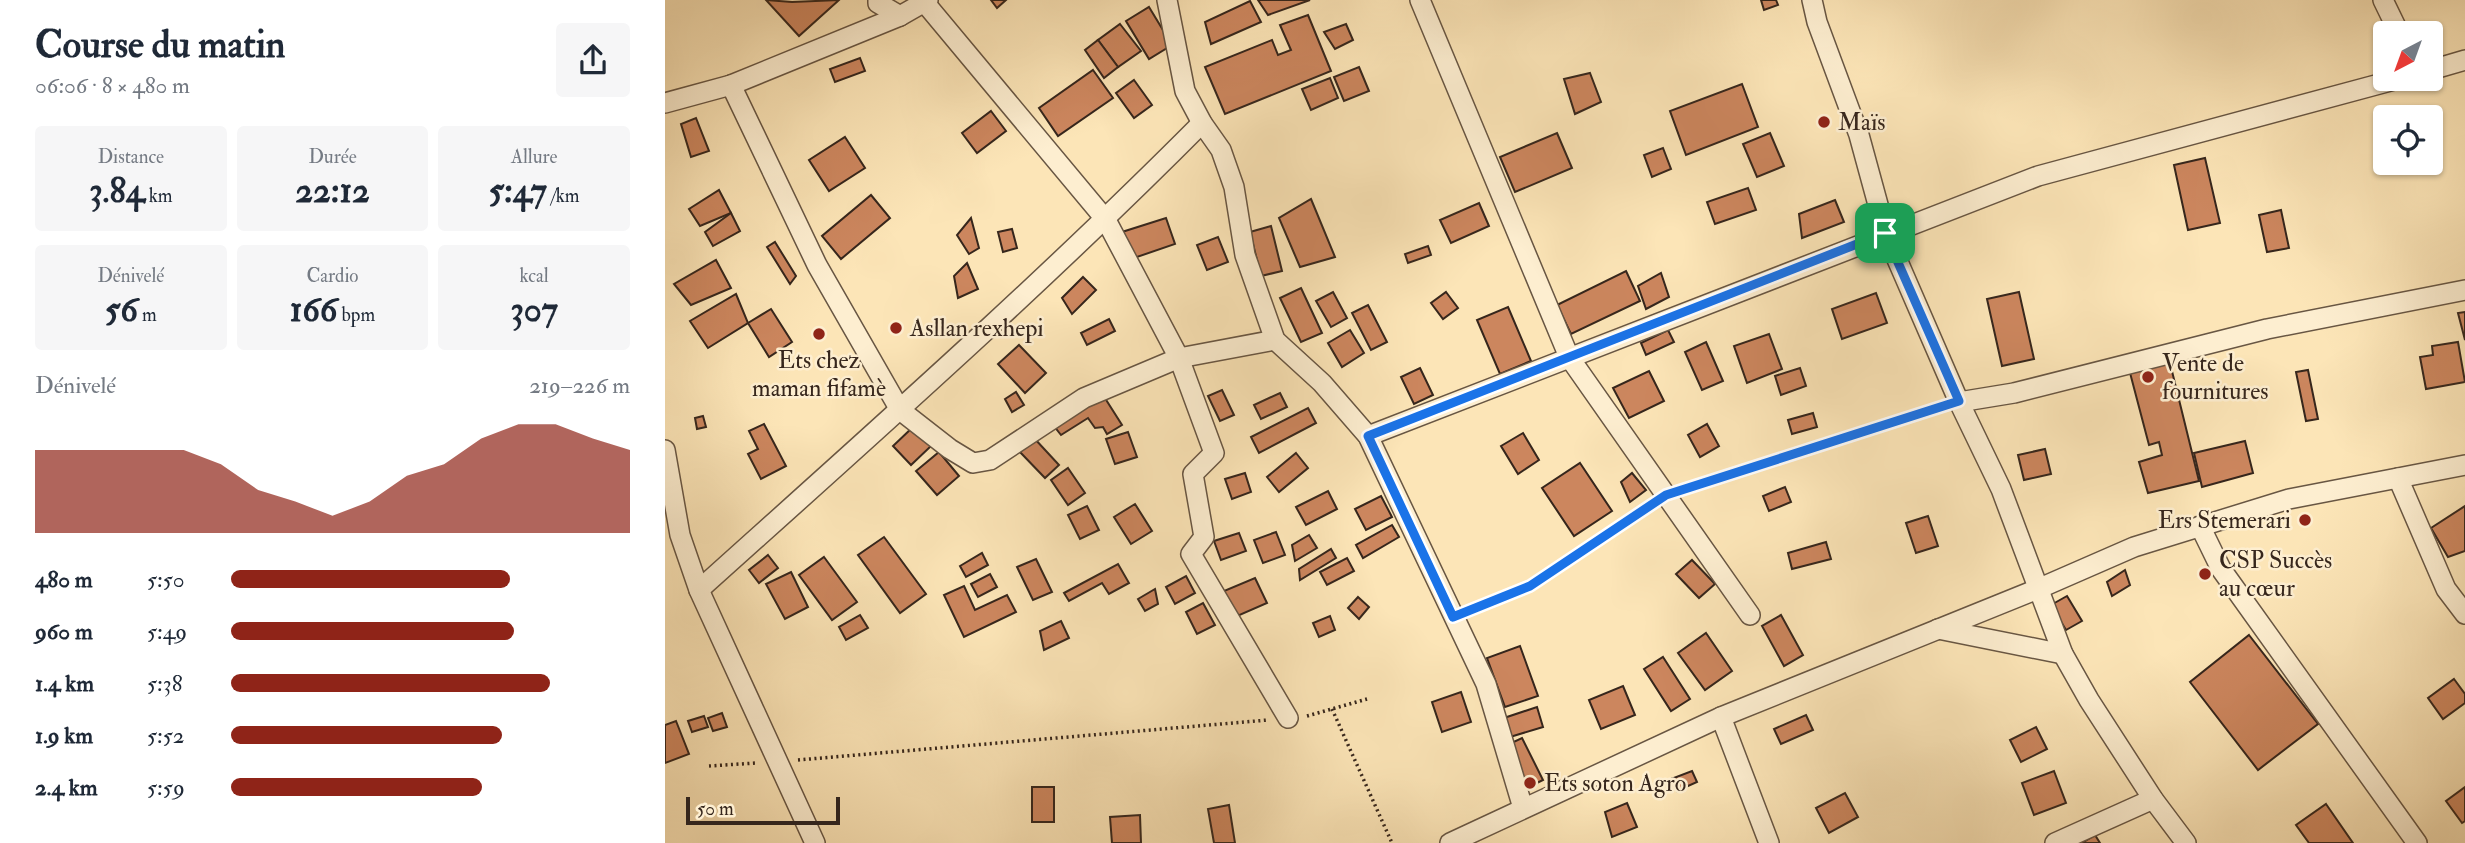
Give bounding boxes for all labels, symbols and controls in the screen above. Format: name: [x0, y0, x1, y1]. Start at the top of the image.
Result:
text: Course du matin: [35, 21, 285, 69]
north arrow: [2373, 21, 2443, 91]
map controls: [2373, 21, 2443, 175]
button: share: [556, 23, 630, 97]
text: 06:06 · 8 × 480 m: [35, 71, 190, 100]
button: locate: [2373, 105, 2443, 175]
place label: Maïs: [1838, 107, 1886, 138]
marker: Maïs: [1816, 114, 1832, 130]
text: Distance: [98, 145, 164, 169]
text: Durée: [308, 145, 357, 169]
text: Allure: [511, 145, 557, 169]
text: 3.84: [89, 169, 145, 213]
text: 22:12: [295, 169, 370, 213]
text: 5:47: [489, 169, 547, 213]
text: km: [145, 184, 172, 208]
text: /km: [547, 184, 580, 208]
pin: [1855, 203, 1915, 263]
icon: arrive: [1866, 214, 1904, 252]
text: Dénivelé: [97, 264, 164, 288]
text: Cardio: [306, 264, 359, 288]
text: kcal: [520, 264, 549, 288]
text: 56: [105, 288, 138, 332]
text: 166: [290, 288, 337, 332]
text: 307: [510, 288, 558, 332]
text: m: [138, 303, 157, 327]
text: bpm: [337, 303, 375, 327]
place label: Asllan rexhepi: [909, 313, 1044, 344]
marker: Asllan rexhepi: [888, 320, 904, 336]
marker: Ets chez maman fifamè: [811, 326, 827, 342]
place label: Ets chez maman fifamè: [752, 345, 886, 404]
place label: Vente de fournitures: [2162, 348, 2269, 407]
marker: Vente de fournitures: [2140, 369, 2156, 385]
text: Dénivelé: [35, 371, 116, 400]
text: 219–226 m: [529, 371, 630, 400]
place label: Ers Stemerari: [2158, 505, 2291, 536]
marker: Ers Stemerari: [2297, 512, 2313, 528]
place label: CSP Succès au cœur: [2219, 545, 2332, 604]
text: 480 m: [35, 565, 93, 594]
text: 5:50: [147, 565, 185, 594]
marker: CSP Succès au cœur: [2197, 566, 2213, 582]
text: 960 m: [35, 617, 93, 646]
text: 5:49: [147, 617, 187, 646]
text: 1.4 km: [35, 669, 94, 698]
text: 5:38: [147, 669, 182, 698]
text: 1.9 km: [35, 721, 93, 750]
text: 5:52: [147, 721, 184, 750]
place label: Ets soton Agro: [1544, 768, 1686, 799]
text: 2.4 km: [35, 773, 98, 802]
text: 5:59: [147, 773, 185, 802]
marker: Ets soton Agro: [1522, 775, 1538, 791]
scale bar: [686, 794, 840, 826]
text: 50 m: [697, 797, 734, 821]

